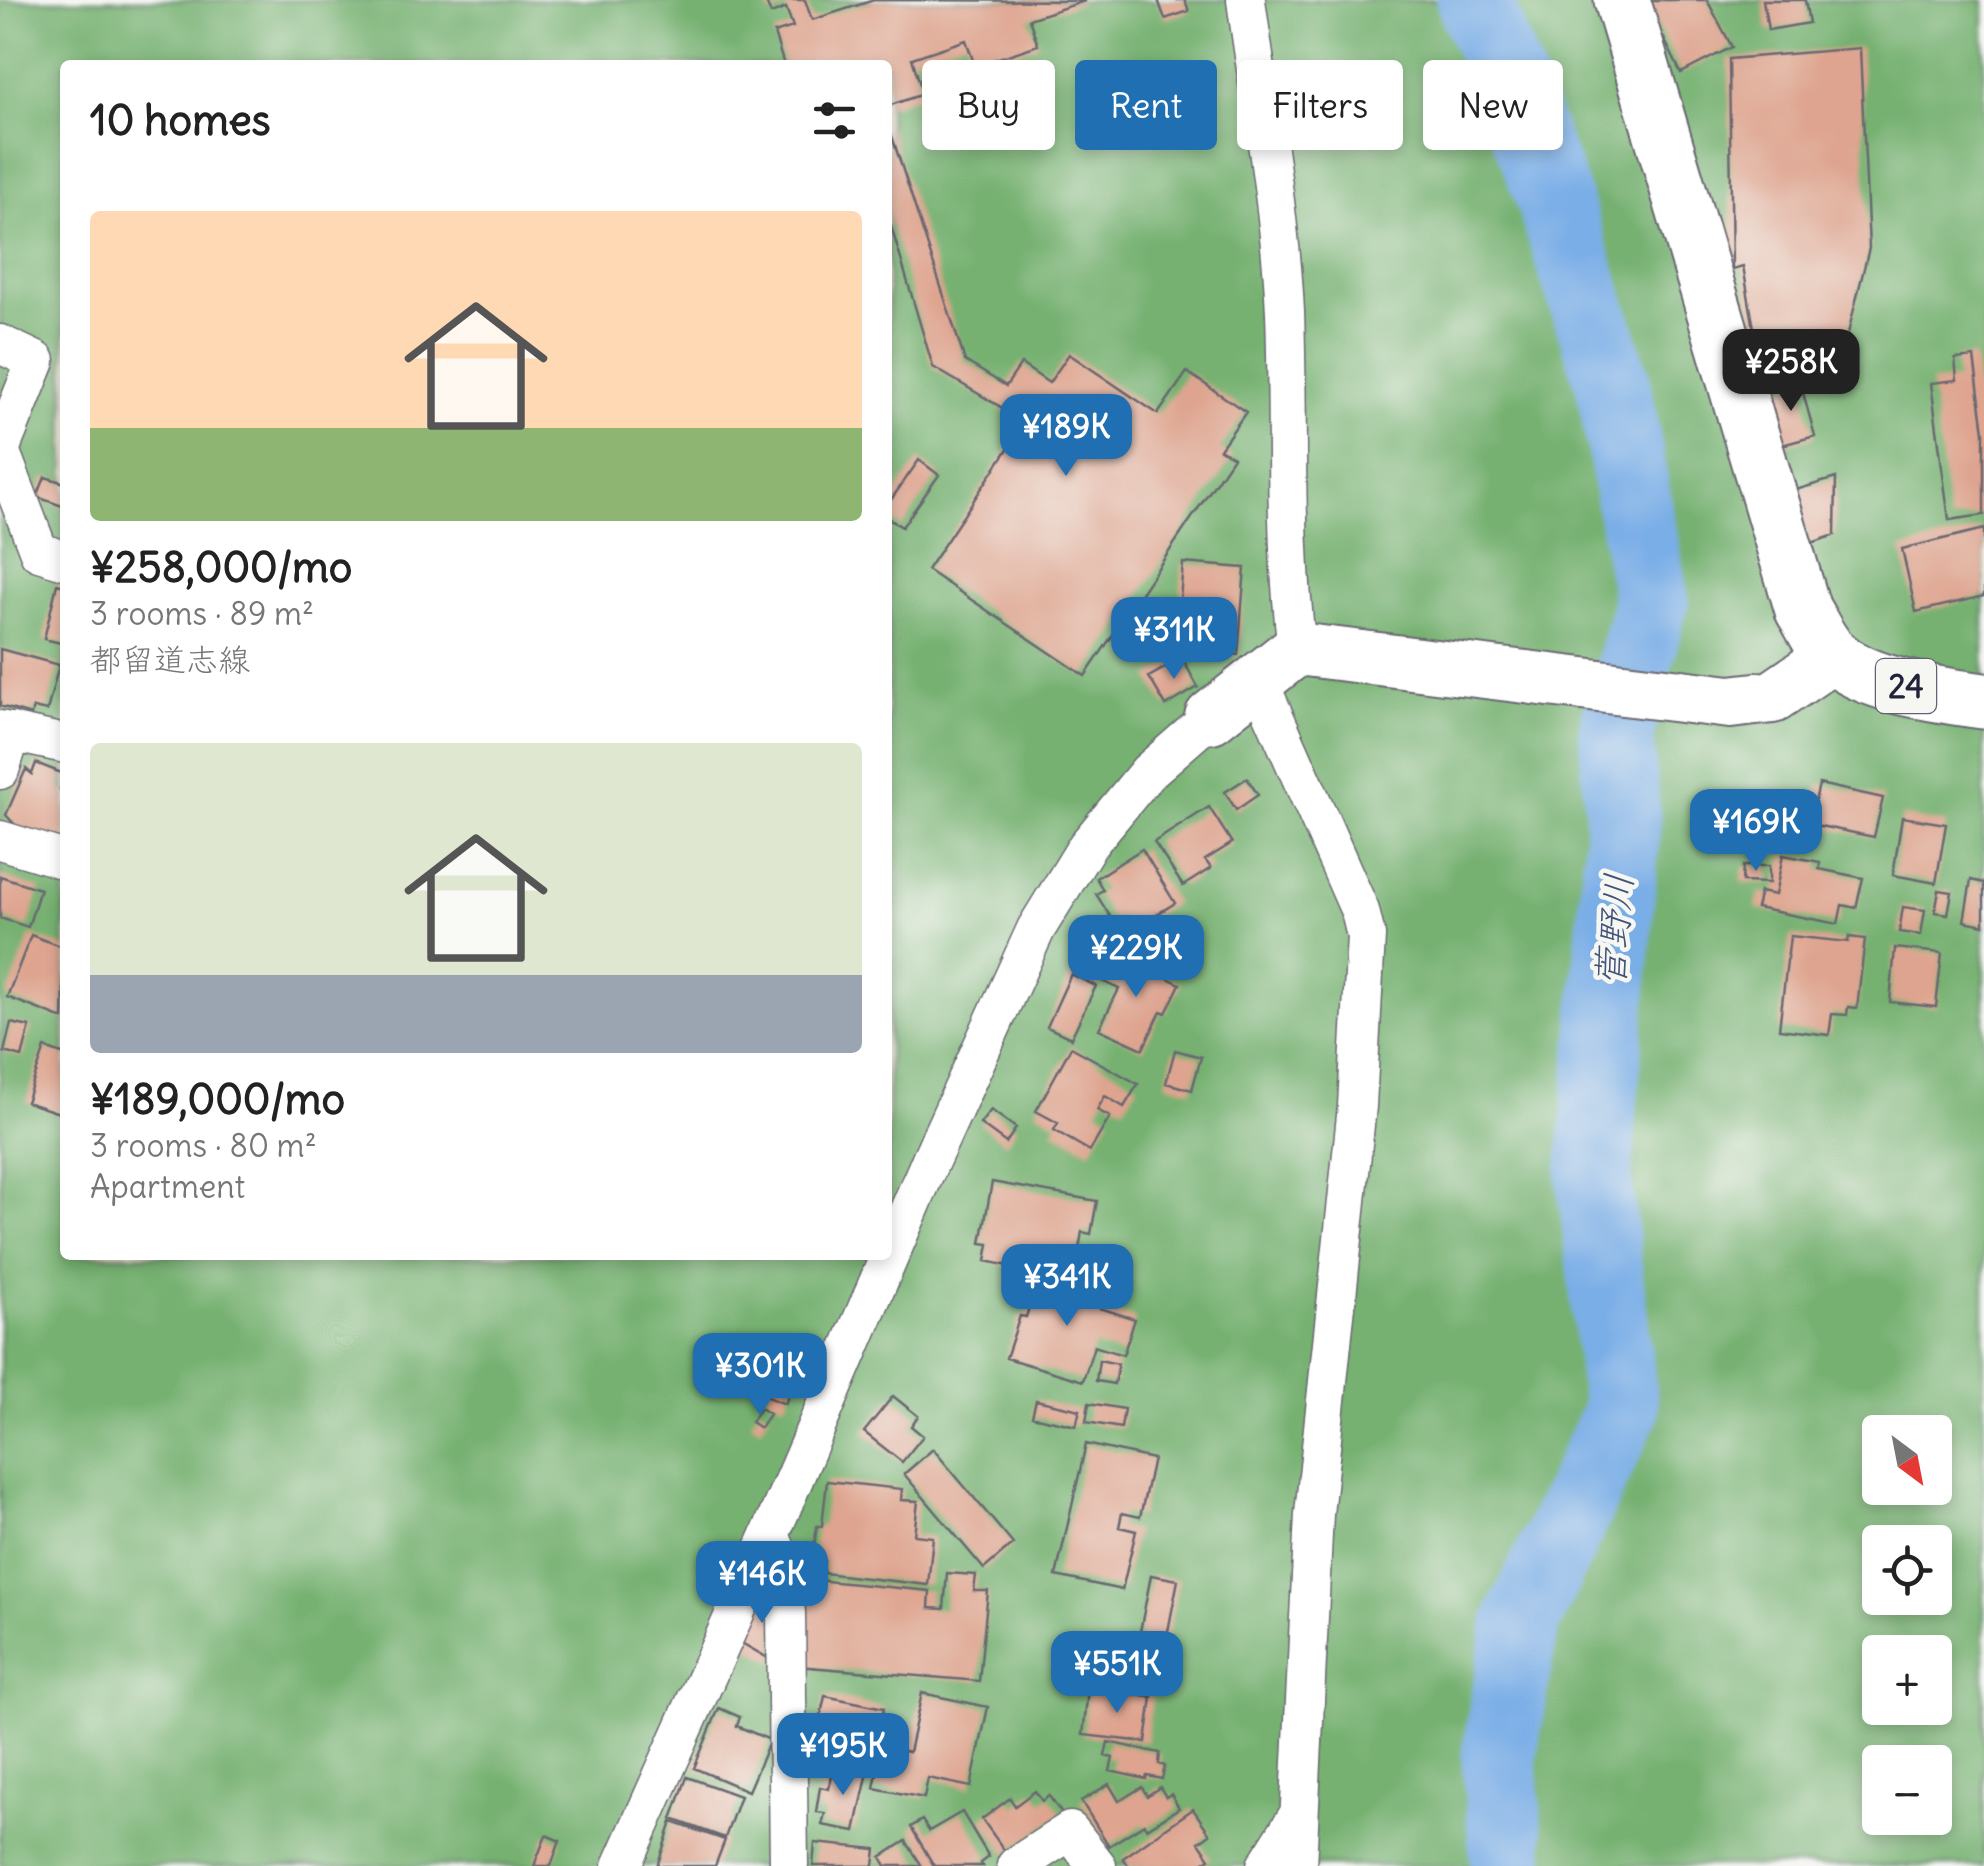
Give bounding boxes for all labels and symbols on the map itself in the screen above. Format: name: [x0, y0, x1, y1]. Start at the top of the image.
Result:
pin: ¥258K: [1721, 329, 1861, 414]
pin: ¥189K: [996, 394, 1136, 479]
pin: ¥311K: [1104, 597, 1244, 682]
road number: 24: [1876, 659, 1936, 713]
pin: ¥169K: [1686, 789, 1826, 874]
water label: 菅野川: [1586, 871, 1642, 989]
pin: ¥229K: [1066, 915, 1206, 1000]
pin: ¥341K: [997, 1244, 1137, 1329]
pin: ¥301K: [690, 1333, 830, 1418]
north arrow: [1862, 1415, 1952, 1505]
pin: ¥146K: [692, 1541, 832, 1626]
pin: ¥551K: [1047, 1631, 1187, 1716]
pin: ¥195K: [773, 1713, 913, 1798]

